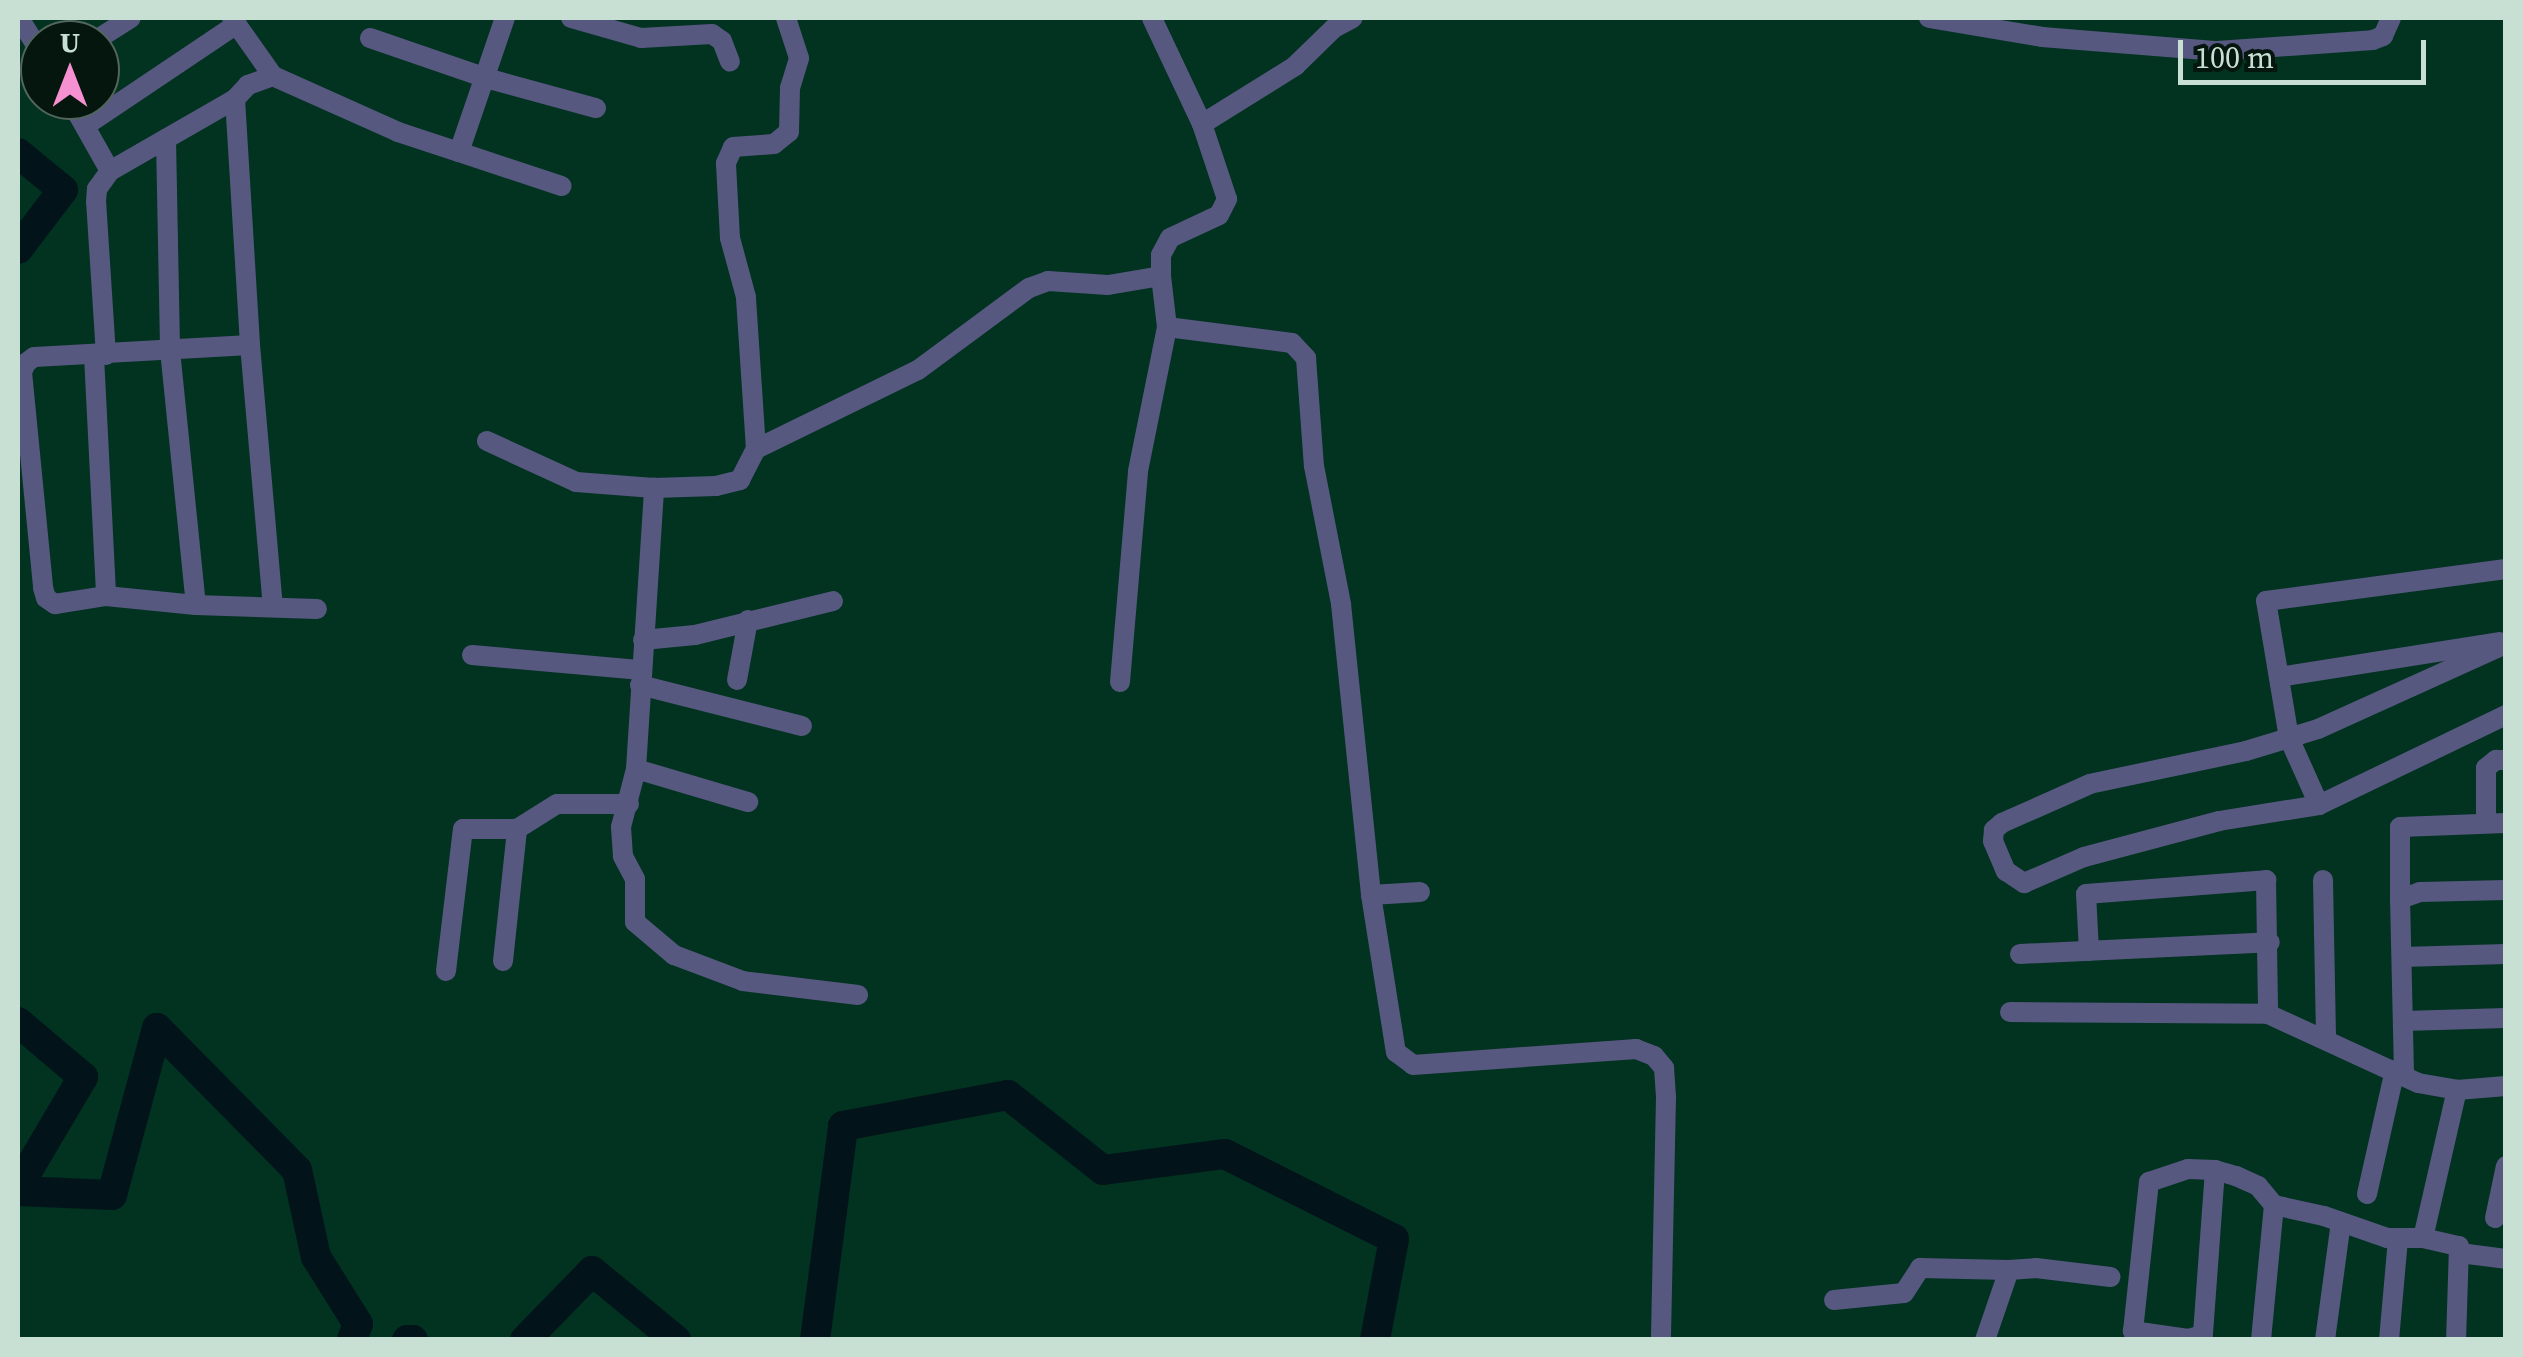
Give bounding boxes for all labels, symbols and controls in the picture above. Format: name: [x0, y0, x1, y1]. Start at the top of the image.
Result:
north arrow: [20, 20, 120, 120]
scale bar: [2183, 20, 2430, 82]
text: U: [60, 23, 80, 61]
text: 100 m: [2195, 37, 2274, 78]

